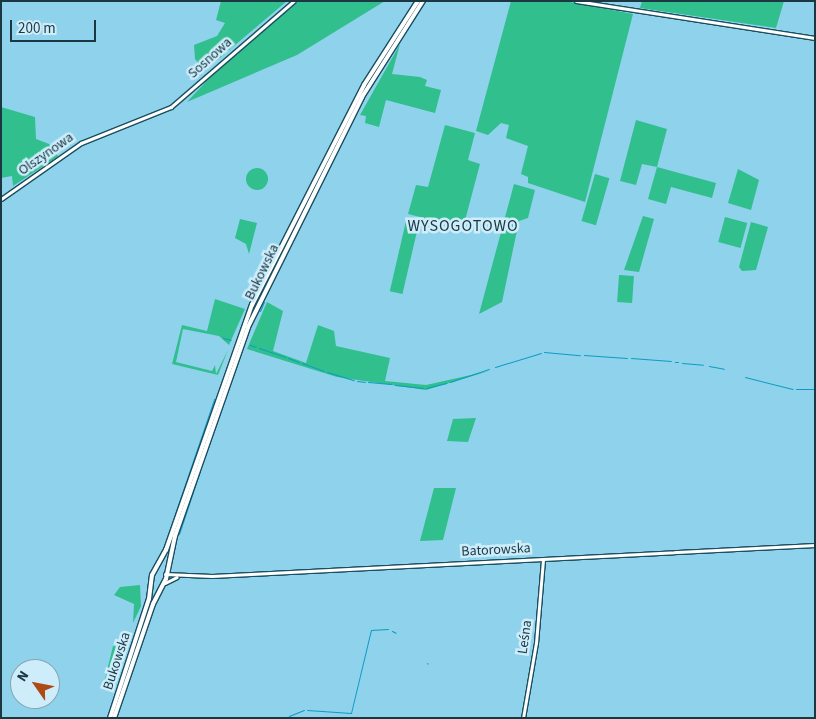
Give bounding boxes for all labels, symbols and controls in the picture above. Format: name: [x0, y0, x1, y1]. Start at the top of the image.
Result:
scale bar: [12, 10, 99, 42]
text: 200 m: [18, 18, 56, 39]
street label: Sosnowa: [185, 34, 235, 82]
street label: Olszynowa: [15, 129, 77, 179]
district label: WYSOGOTOWO: [406, 216, 520, 236]
street label: Bukowska: [241, 241, 283, 303]
street label: Batorowska: [461, 540, 531, 560]
street label: Leśna: [514, 619, 536, 655]
street label: Bukowska: [100, 630, 134, 692]
north arrow: [10, 659, 60, 709]
text: N: [12, 667, 34, 686]

